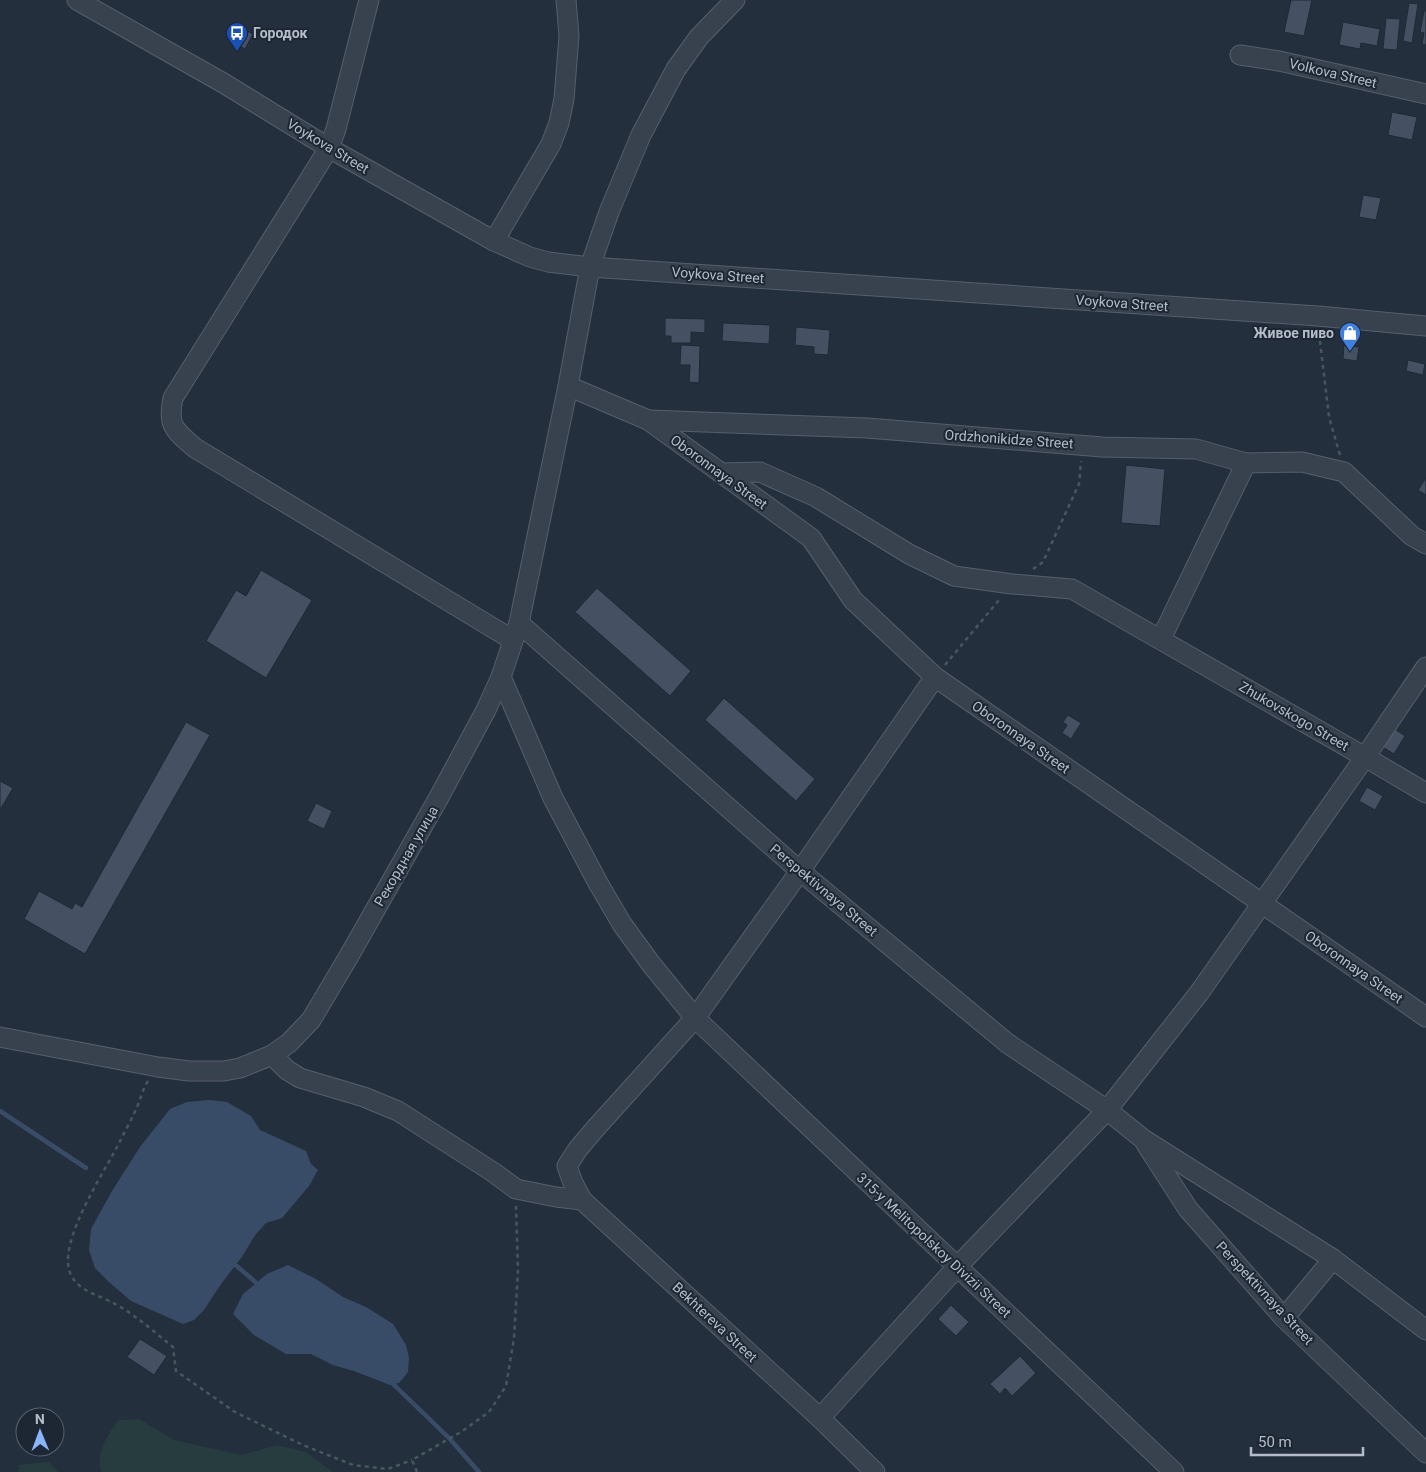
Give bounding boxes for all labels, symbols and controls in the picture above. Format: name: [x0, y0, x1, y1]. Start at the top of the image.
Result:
bus stop icon: Городок: [225, 21, 249, 52]
place label: Городок: [253, 25, 308, 41]
street label: Volkova Street: [1288, 55, 1379, 91]
street label: Voykova Street: [284, 115, 372, 177]
street label: Voykova Street: [671, 264, 765, 286]
street label: Voykova Street: [1075, 292, 1169, 314]
shop icon: Живое пиво: [1338, 321, 1362, 352]
place label: Живое пиво: [1254, 325, 1334, 341]
street label: Ordzhonikidze Street: [944, 427, 1074, 452]
street label: Oboronnaya Street: [668, 432, 771, 513]
street label: Zhukovskogo Street: [1236, 678, 1352, 754]
street label: Oboronnaya Street: [969, 697, 1073, 777]
street label: Рекордная улица: [371, 803, 441, 909]
street label: Perspektivnaya Street: [767, 840, 881, 940]
street label: Oboronnaya Street: [1302, 927, 1406, 1007]
street label: 315-y Melitopolskoy Divizii Street: [854, 1169, 1015, 1321]
street label: Perspektivnaya Street: [1213, 1238, 1317, 1348]
street label: Bekhtereva Street: [669, 1279, 761, 1366]
north arrow: [15, 1407, 65, 1457]
text: N: [35, 1411, 45, 1427]
scale bar: [1251, 1424, 1364, 1456]
text: 50 m: [1258, 1433, 1292, 1451]

